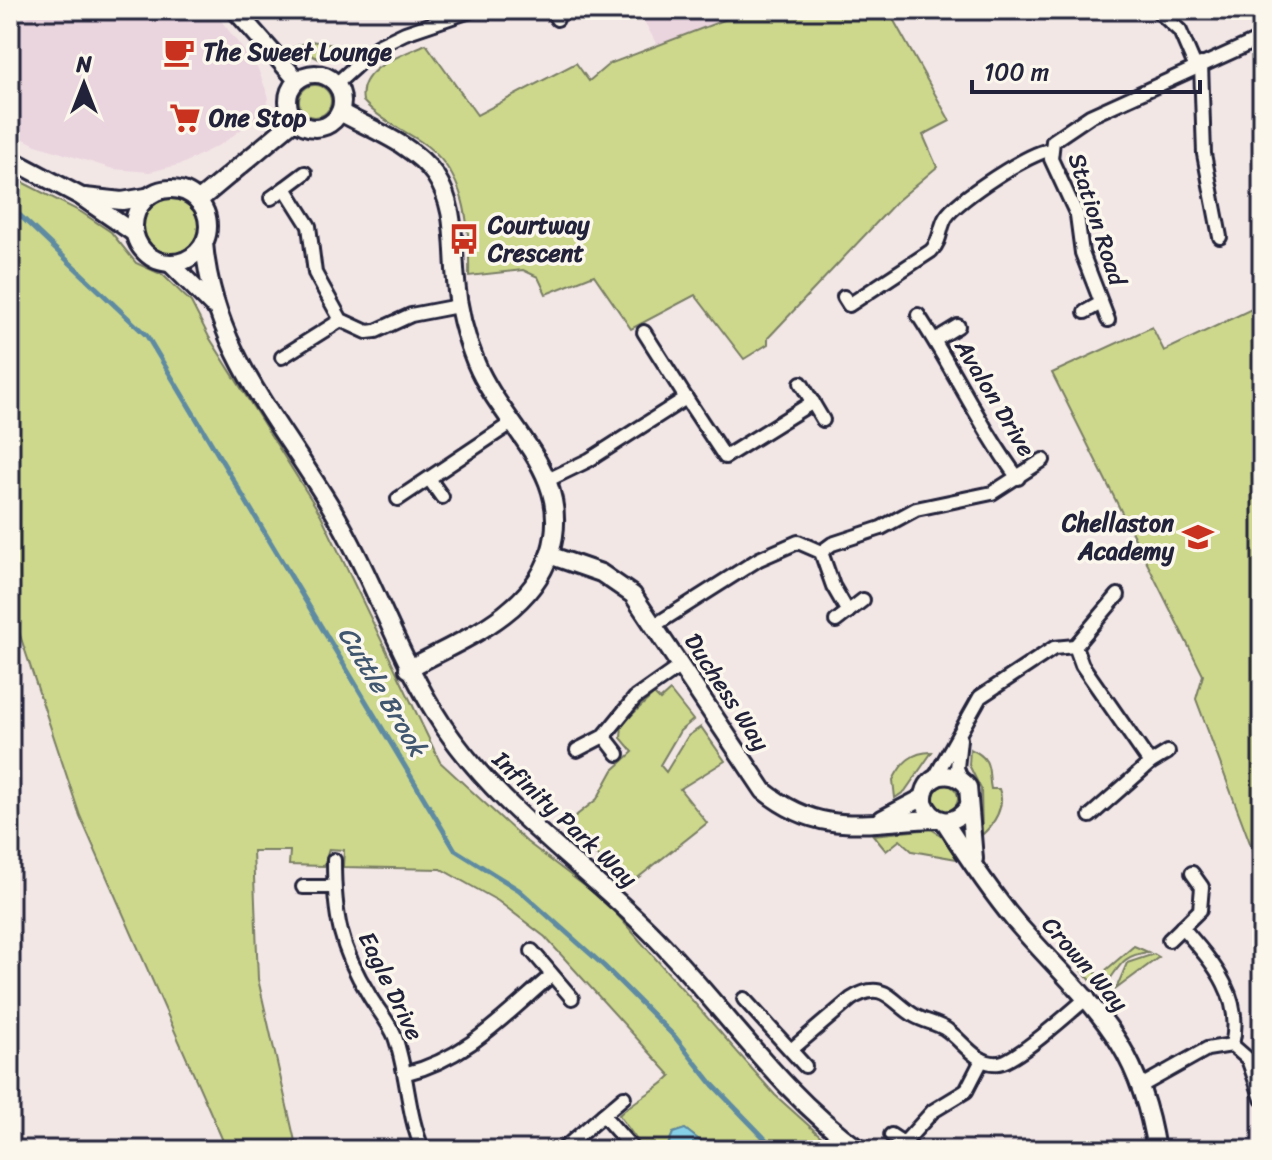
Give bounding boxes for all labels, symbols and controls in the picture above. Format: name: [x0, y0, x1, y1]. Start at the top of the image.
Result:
place label: The Sweet Lounge: [203, 31, 392, 73]
cafe icon: The Sweet Lounge: [162, 35, 196, 69]
north arrow: [44, 44, 124, 124]
scale bar: [972, 44, 1200, 94]
text: N: [75, 45, 92, 84]
text: 100 m: [984, 51, 1049, 93]
place label: One Stop: [209, 97, 307, 139]
supermarket icon: One Stop: [168, 101, 202, 135]
street label: Station Road: [1056, 147, 1139, 293]
place label: Courtway Crescent: [487, 204, 590, 274]
bus stop icon: Courtway Crescent: [447, 222, 481, 256]
street label: Avalon Drive: [943, 330, 1047, 465]
place label: Chellaston Academy: [1061, 502, 1175, 572]
school or university icon: Chellaston Academy: [1181, 520, 1215, 554]
water label: Cuttle Brook: [326, 616, 442, 767]
street label: Duchess Way: [673, 624, 781, 760]
street label: Infinity Park Way: [482, 739, 648, 898]
street label: Crown Way: [1031, 906, 1139, 1022]
street label: Eagle Drive: [346, 924, 436, 1048]

